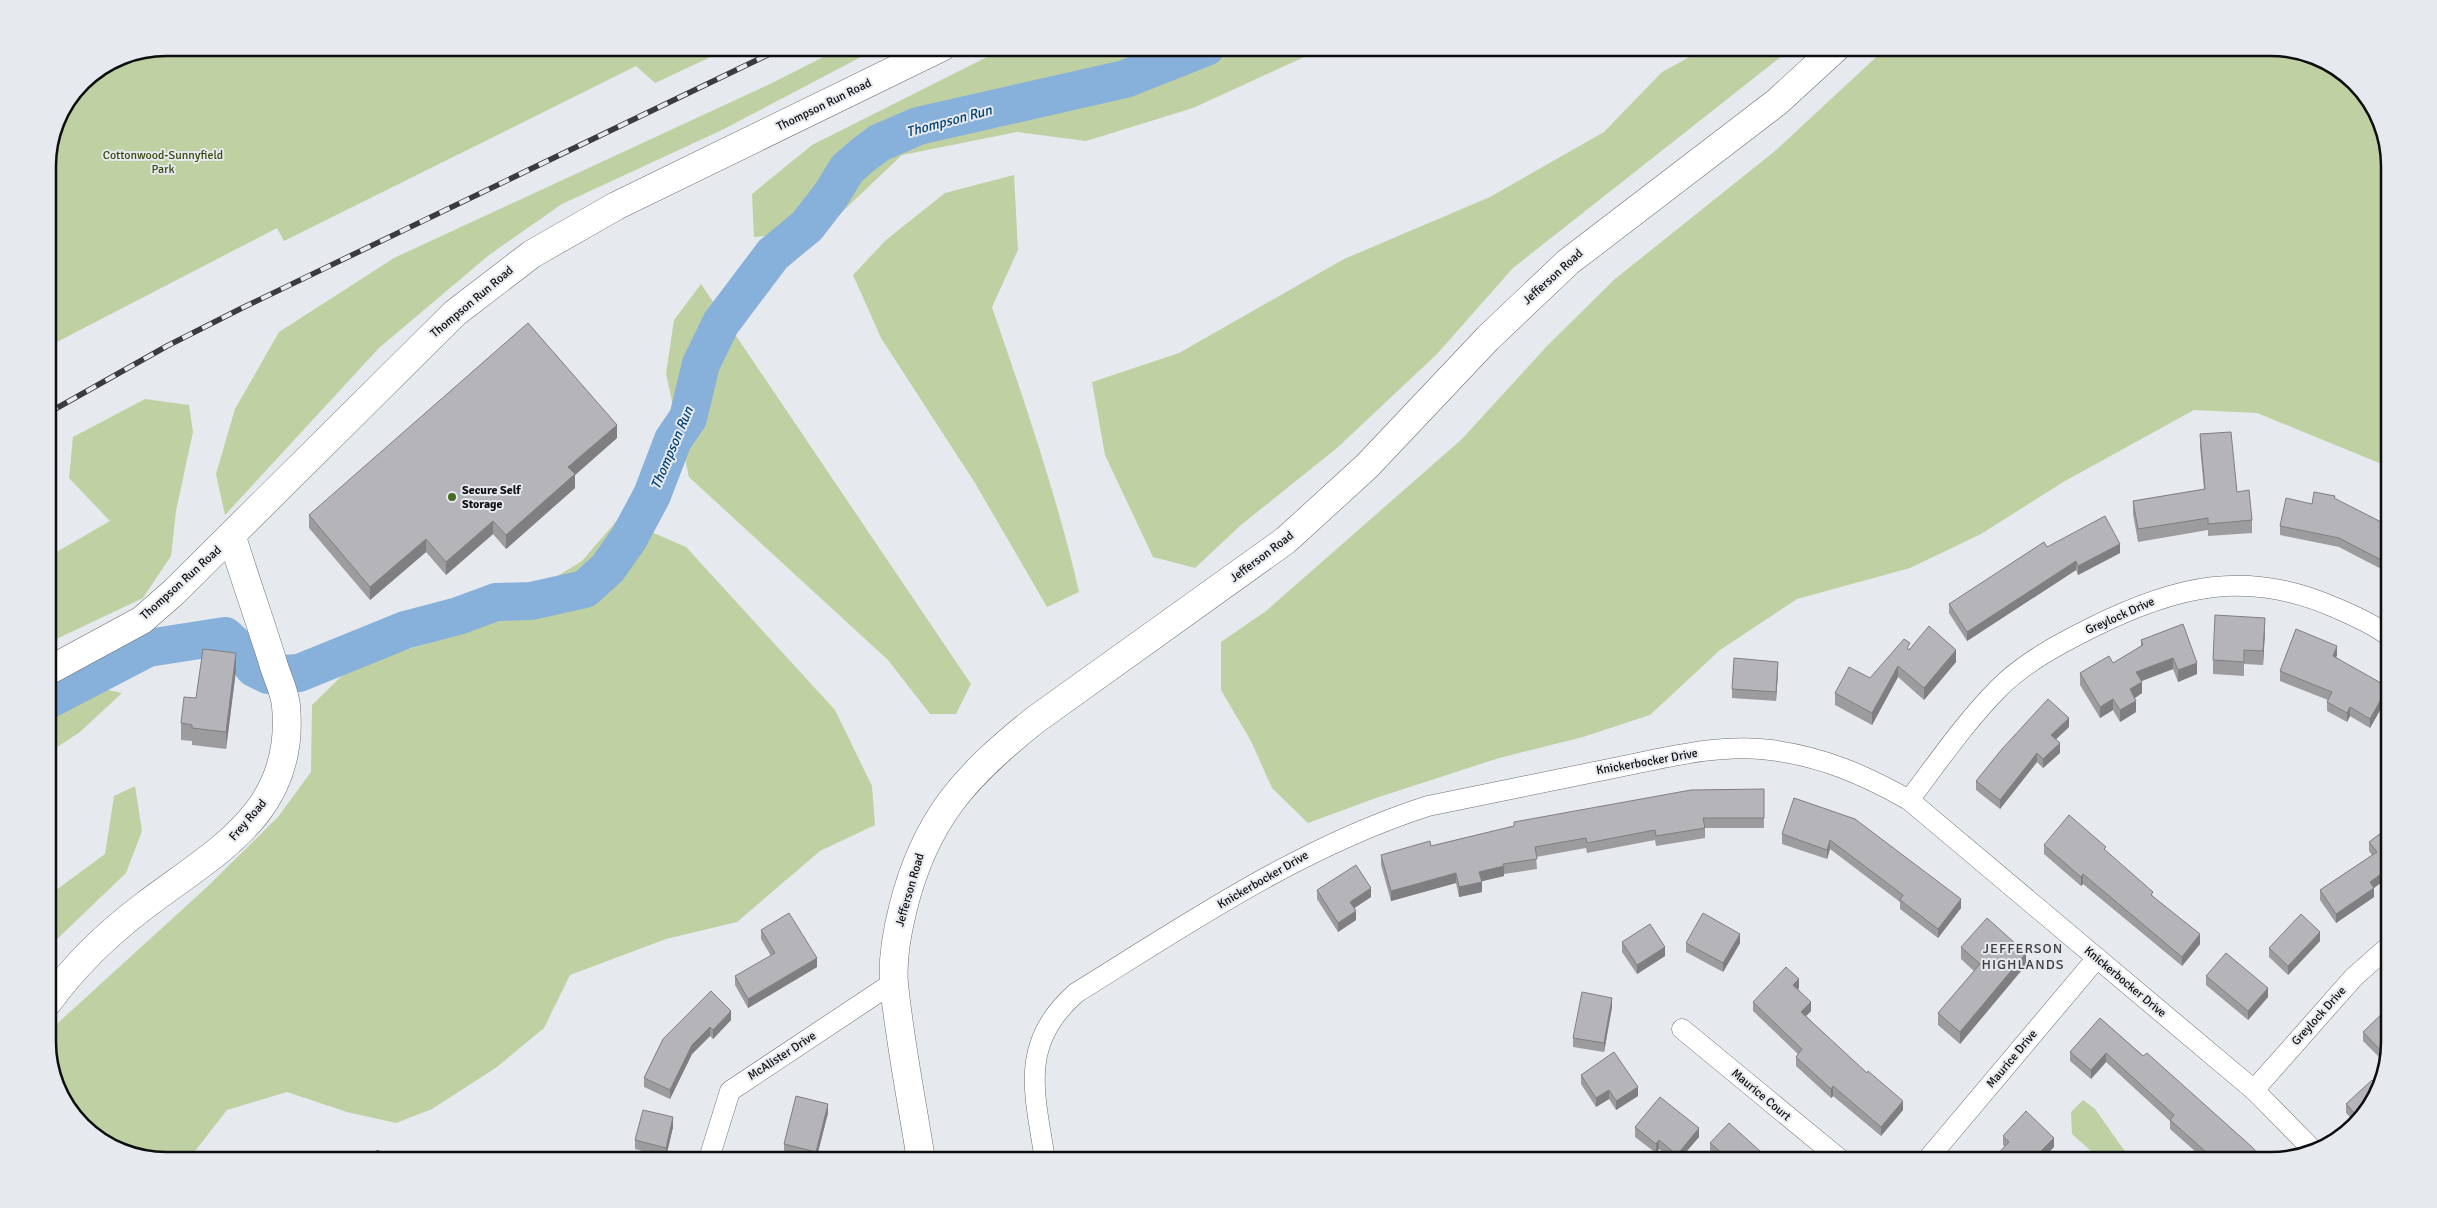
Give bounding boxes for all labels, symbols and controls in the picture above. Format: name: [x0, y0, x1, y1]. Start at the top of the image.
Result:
street label: Thompson Run Road: [774, 76, 874, 134]
water label: Thompson Run: [904, 101, 994, 141]
park label: Cottonwood-Sunnyfield Park: [103, 148, 223, 177]
street label: Jefferson Road: [1520, 246, 1586, 308]
street label: Thompson Run Road: [427, 263, 517, 341]
water label: Thompson Run: [647, 404, 697, 492]
place label: Secure Self Storage: [462, 483, 521, 512]
marker: Secure Self Storage: [446, 491, 458, 503]
street label: Jefferson Road: [1227, 528, 1297, 586]
street label: Thompson Run Road: [137, 543, 225, 623]
street label: Greylock Drive: [2083, 594, 2157, 638]
street label: Knickerbocker Drive: [1595, 746, 1699, 778]
street label: Frey Road: [226, 796, 270, 844]
street label: Knickerbocker Drive: [1215, 848, 1311, 912]
street label: Jefferson Road: [892, 852, 928, 928]
district label: JEFFERSON HIGHLANDS: [1981, 940, 2065, 973]
street label: Knickerbocker Drive: [2081, 943, 2169, 1021]
street label: Greylock Drive: [2289, 983, 2349, 1049]
street label: Maurice Drive: [1983, 1027, 2041, 1091]
street label: McAlister Drive: [745, 1028, 819, 1084]
street label: Maurice Court: [1728, 1066, 1794, 1124]

